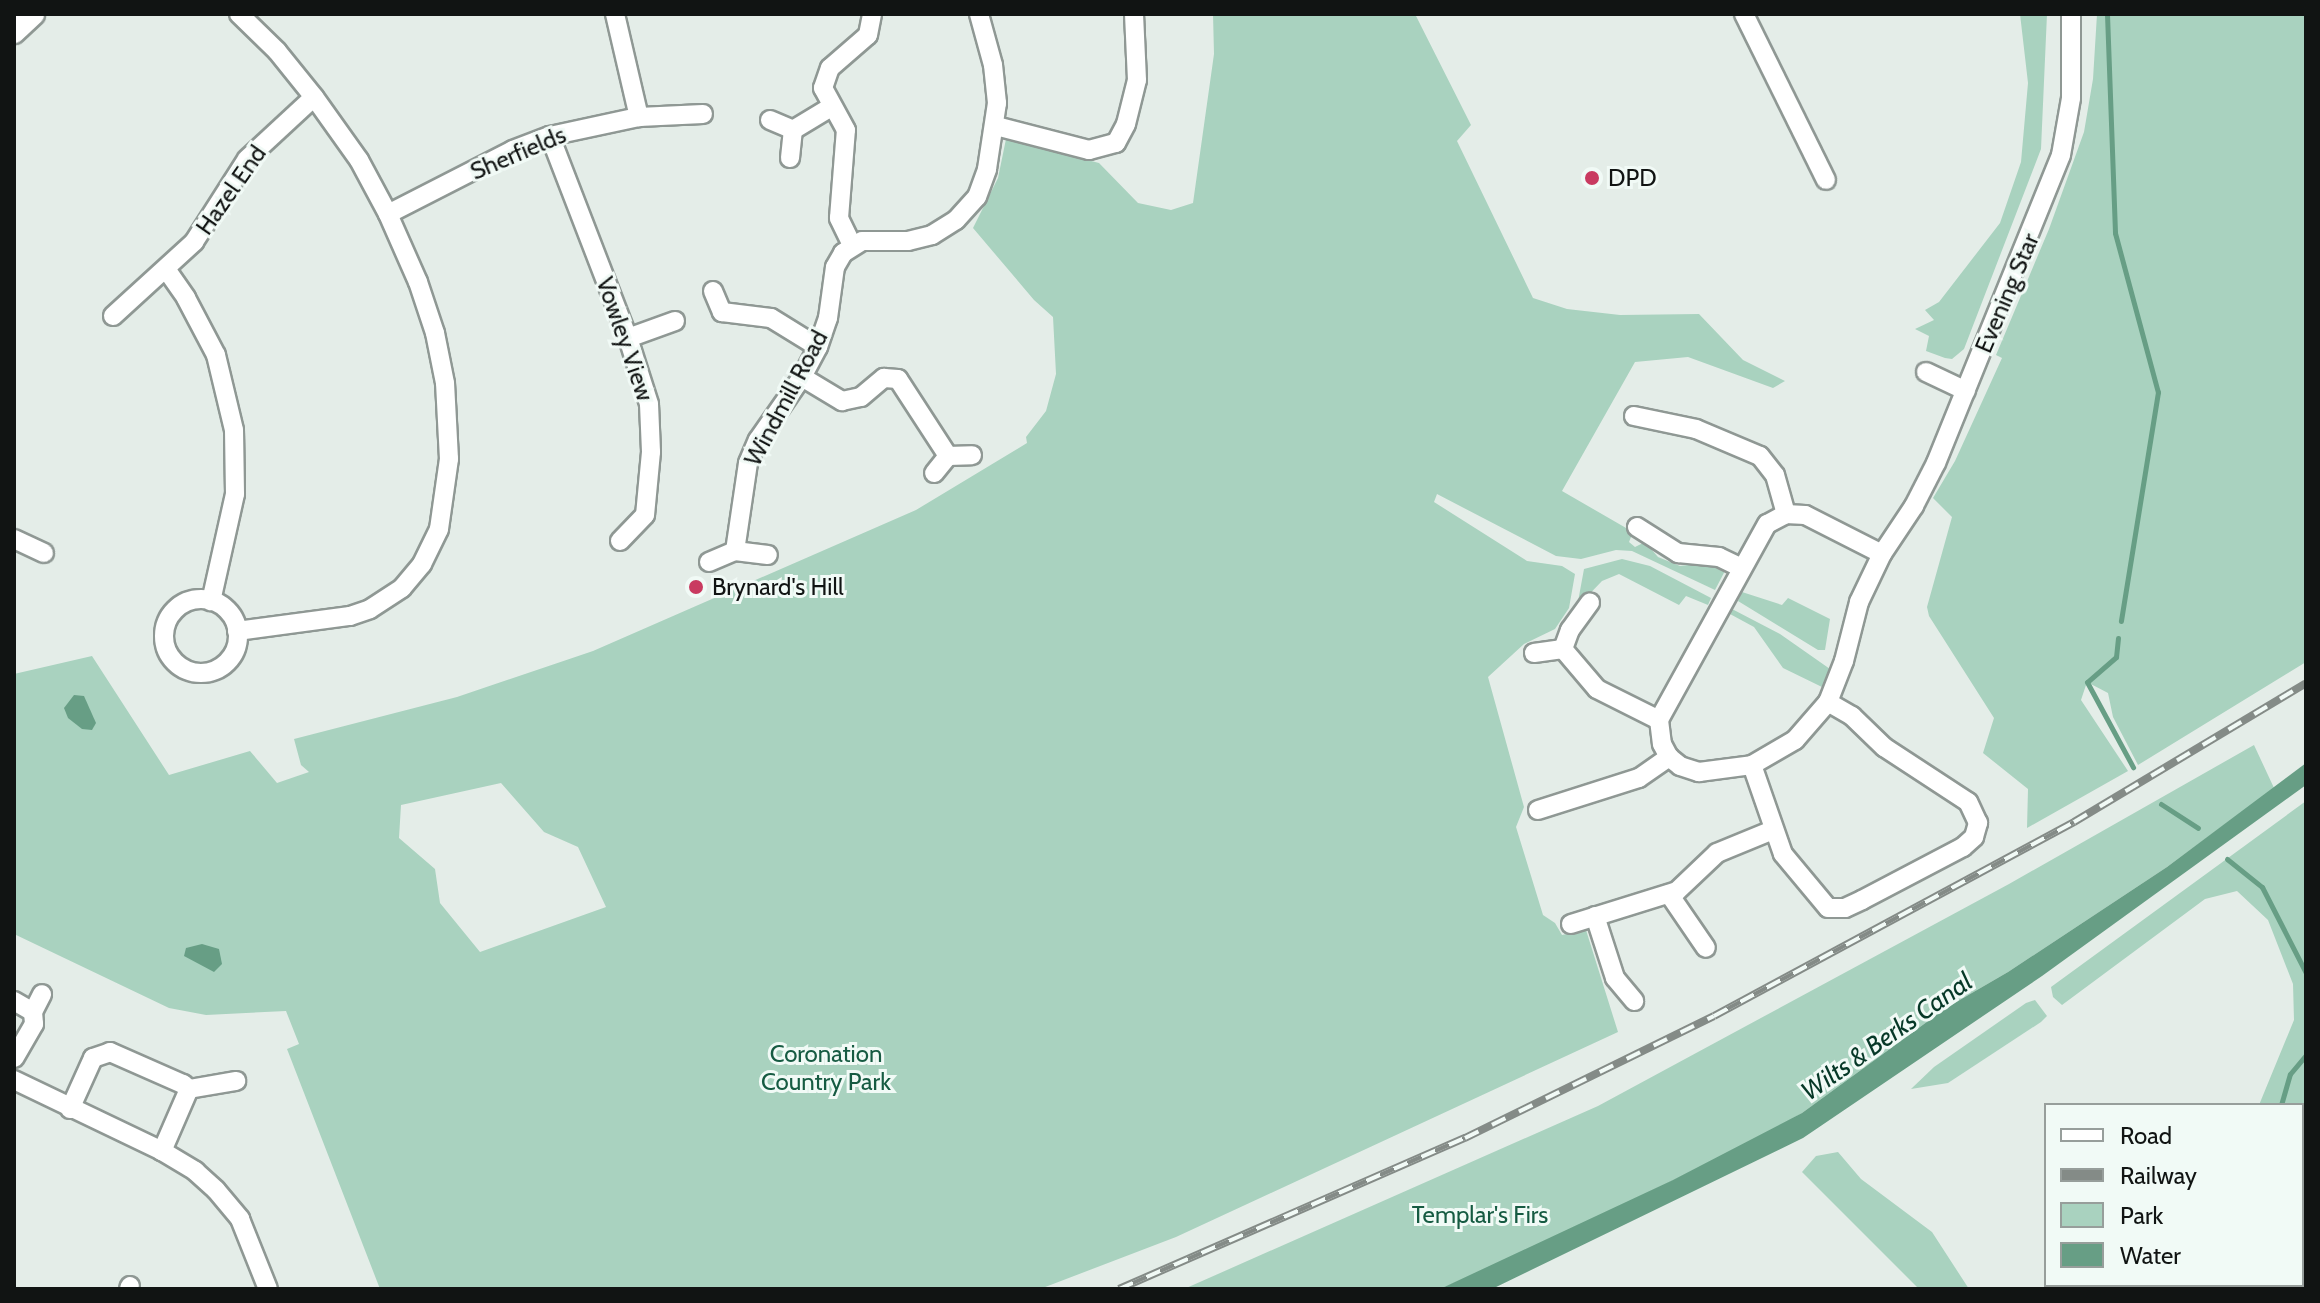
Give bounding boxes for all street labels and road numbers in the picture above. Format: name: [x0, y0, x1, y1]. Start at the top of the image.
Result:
street label: Sherfields: [466, 120, 570, 186]
street label: Hazel End: [190, 140, 272, 240]
street label: Evening Star: [1969, 229, 2045, 357]
street label: Vowley View: [590, 273, 660, 405]
street label: Windmill Road: [738, 325, 834, 471]

